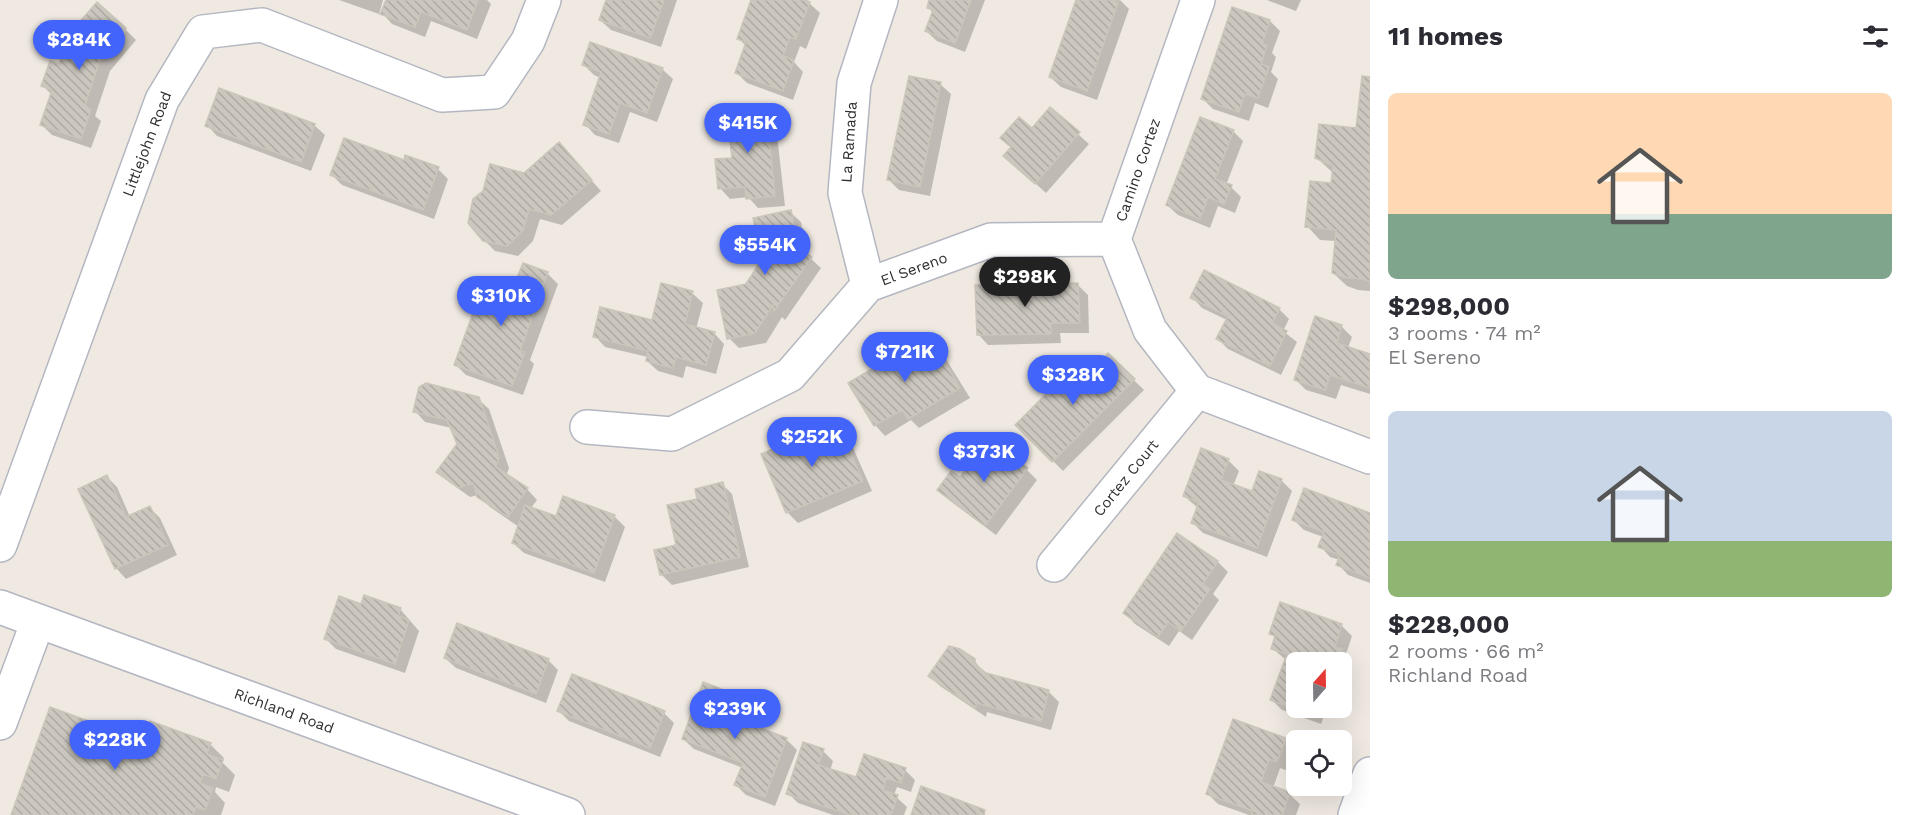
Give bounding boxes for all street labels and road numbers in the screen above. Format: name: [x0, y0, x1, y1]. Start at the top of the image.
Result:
street label: Littlejohn Road: [119, 89, 175, 199]
street label: La Ramada: [837, 100, 861, 183]
street label: Camino Cortez: [1112, 116, 1164, 224]
street label: El Sereno: [878, 249, 950, 289]
street label: Cortez Court: [1090, 435, 1163, 520]
street label: Richland Road: [232, 685, 336, 737]

